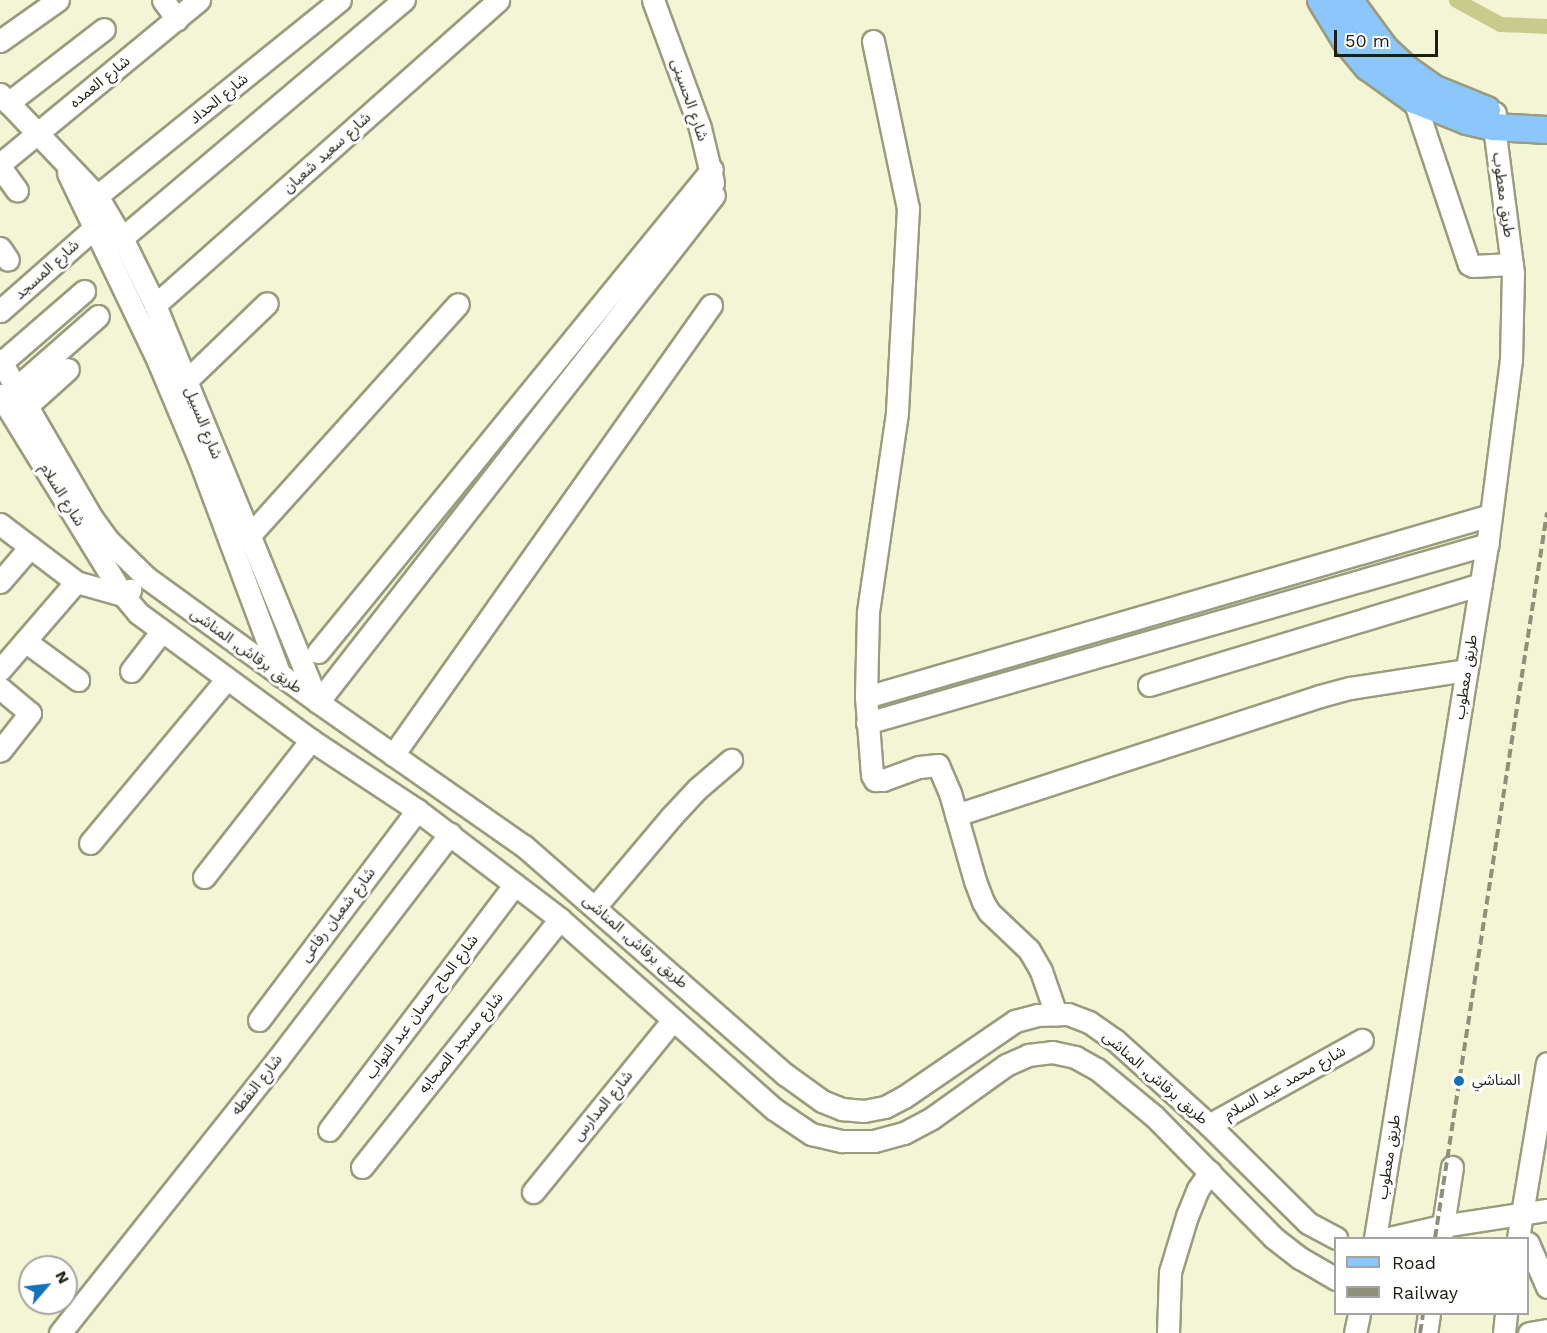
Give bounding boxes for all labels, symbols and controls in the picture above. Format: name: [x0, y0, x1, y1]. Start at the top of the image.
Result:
scale bar: [1337, 18, 1440, 56]
text: 50 m: [1345, 30, 1390, 51]
street label: شارع العمده: [66, 52, 134, 112]
street label: شارع الحسينى: [667, 56, 711, 144]
street label: شارع الحداد: [186, 70, 252, 128]
street label: شارع سعيد شعبان: [279, 109, 375, 197]
street label: طريق معطوب: [1488, 151, 1518, 239]
street label: شارع المسجد: [11, 236, 83, 304]
street label: شارع السبيل: [180, 384, 226, 462]
street label: شارع السلام: [36, 460, 88, 530]
street label: طريق برقاش, المناشى: [187, 604, 305, 698]
street label: طريق معطوب: [1450, 633, 1482, 721]
street label: شارع شعبان رفاعى: [297, 864, 379, 966]
street label: طريق برقاش, المناشى: [579, 891, 691, 993]
street label: شارع الحاج حسان عبد التواب: [362, 931, 482, 1083]
street label: شارع مسجد الصحابه: [415, 989, 507, 1097]
street label: طريق برقاش, المناشى: [1099, 1027, 1211, 1129]
street label: شارع محمد عبد السلام: [1221, 1042, 1349, 1124]
street label: شارع النقطه: [228, 1051, 286, 1119]
street label: شارع المدارس: [569, 1067, 637, 1145]
marker: المناشي: [1450, 1072, 1468, 1090]
place label: المناشي: [1472, 1072, 1520, 1090]
street label: طريق معطوب: [1373, 1113, 1405, 1201]
legend: [1334, 1237, 1529, 1315]
text: Road: [1392, 1252, 1436, 1273]
north arrow: [18, 1255, 78, 1315]
text: N: [51, 1268, 74, 1287]
text: Railway: [1392, 1282, 1458, 1303]

